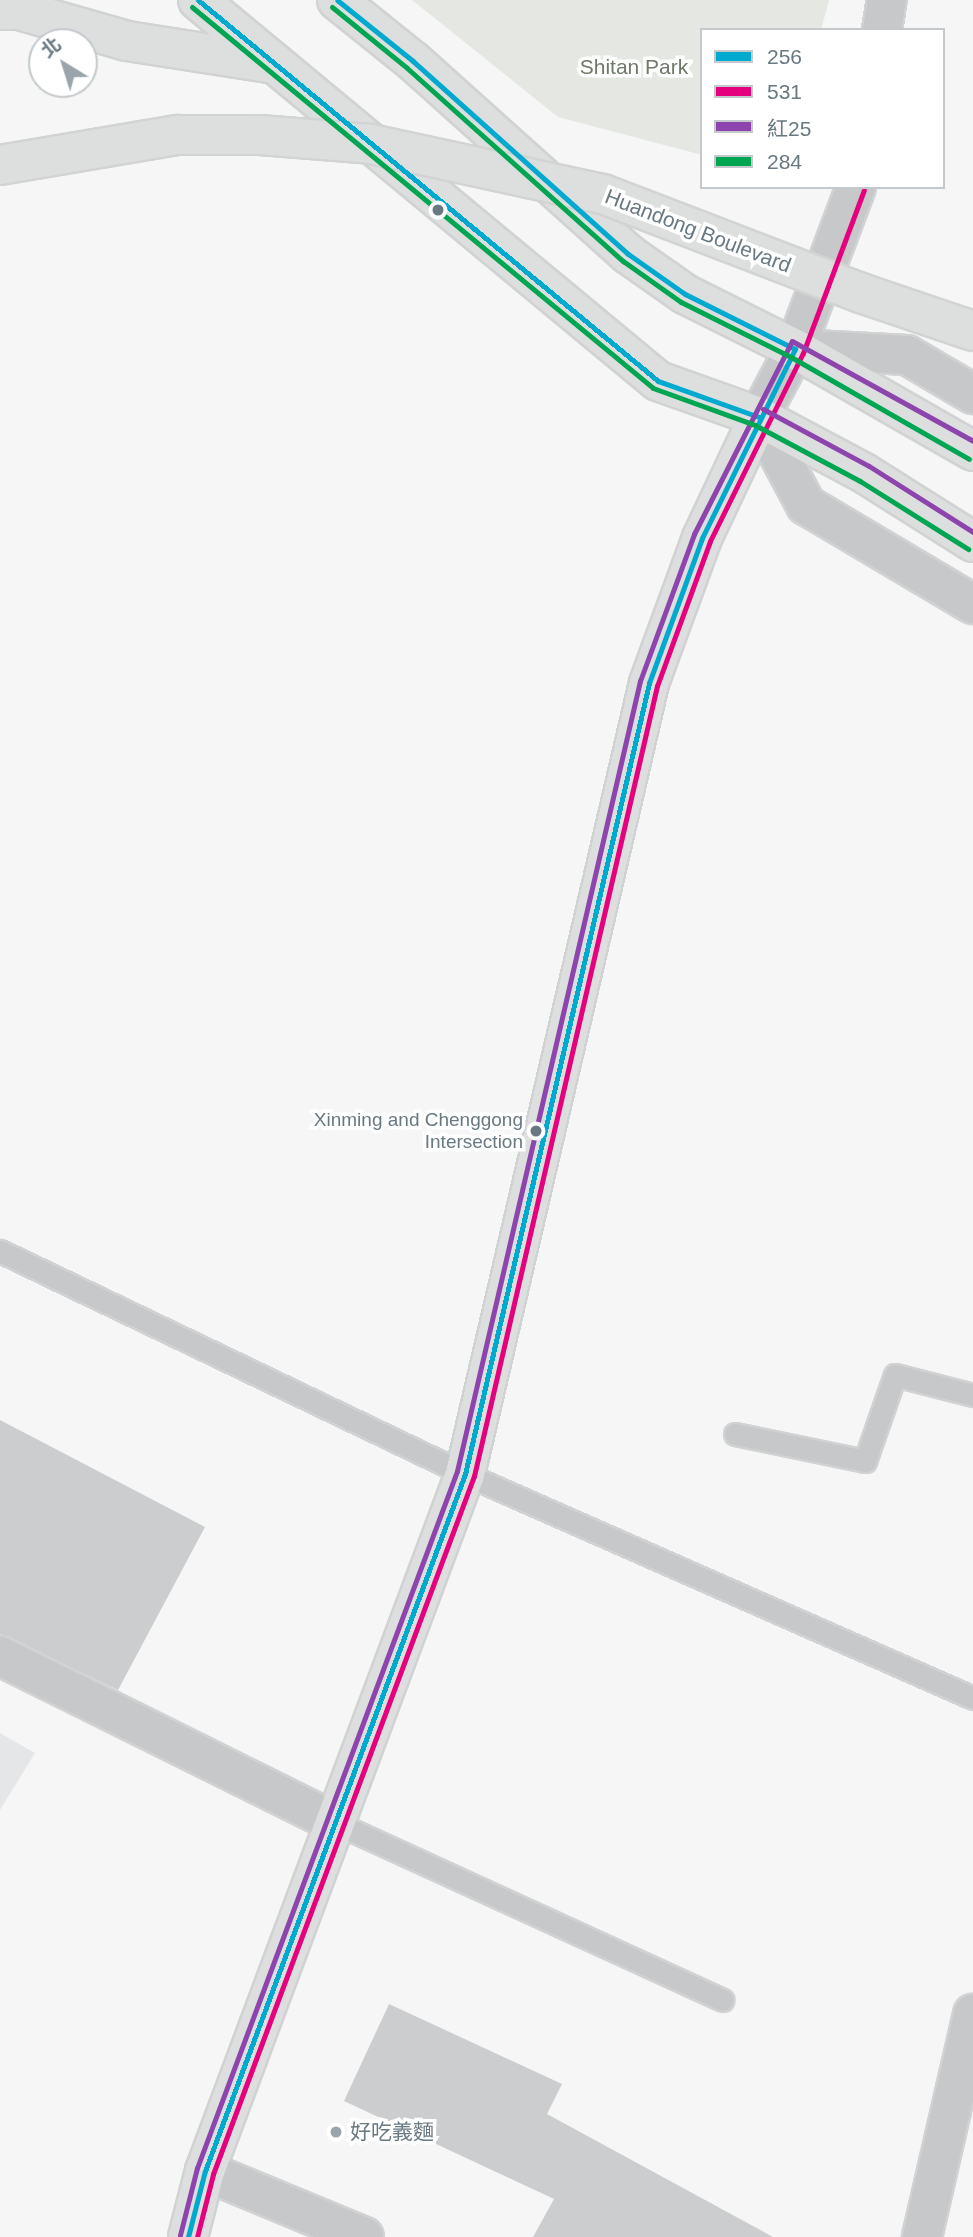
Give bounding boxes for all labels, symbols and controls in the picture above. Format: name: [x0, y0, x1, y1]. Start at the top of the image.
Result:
north arrow: [28, 28, 98, 98]
legend: [700, 28, 945, 189]
text: 北: [37, 34, 65, 62]
text: 256: [767, 45, 802, 68]
park label: Shitan Park: [580, 54, 688, 80]
text: 531: [767, 80, 802, 103]
text: 紅25: [767, 117, 811, 140]
text: 284: [767, 150, 802, 173]
street label: Huandong Boulevard: [601, 184, 795, 278]
unlabelled marker: [431, 203, 445, 217]
place label: Xinming and Chenggong Intersection: [314, 1109, 523, 1153]
marker: Xinming and Chenggong Intersection: [529, 1124, 543, 1138]
place label: 好吃義麵: [350, 2119, 434, 2145]
marker: 好吃義麵: [328, 2124, 344, 2140]

